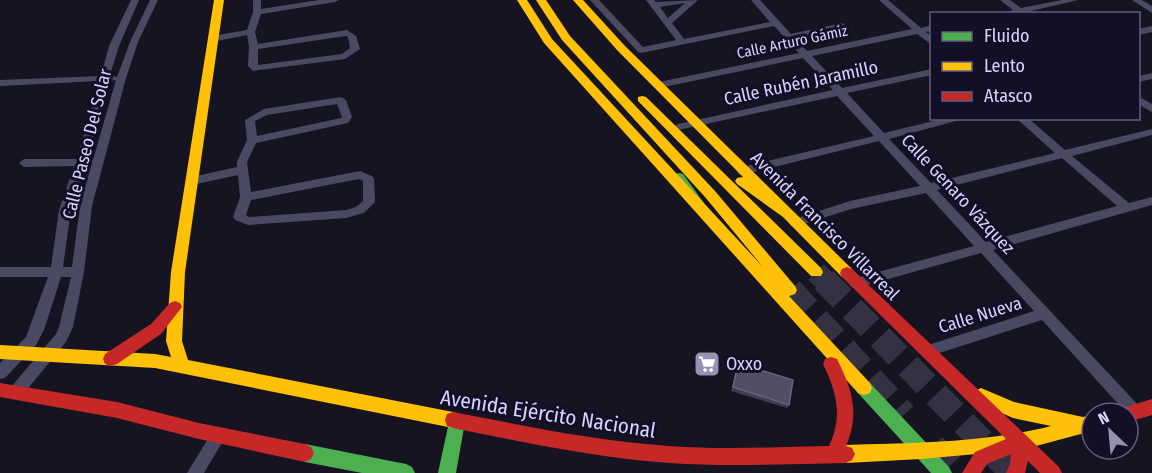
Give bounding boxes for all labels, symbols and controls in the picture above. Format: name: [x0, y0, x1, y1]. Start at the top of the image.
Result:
legend: [930, 12, 1140, 120]
street label: Calle Arturo Gámiz: [735, 21, 849, 63]
text: Fluido: [984, 25, 1030, 47]
text: Lento: [984, 55, 1025, 77]
street label: Calle Rubén Jaramillo: [722, 56, 880, 110]
street label: Calle Paseo Del Solar: [58, 66, 116, 221]
text: Atasco: [984, 85, 1032, 107]
street label: Calle Genaro Vázquez: [897, 129, 1019, 259]
street label: Avenida Francisco Villarreal: [746, 147, 904, 305]
street label: Calle Nueva: [936, 292, 1024, 338]
supermarket icon: Oxxo: [692, 349, 722, 379]
place label: Oxxo: [726, 353, 762, 375]
street label: Avenida Ejército Nacional: [438, 384, 658, 444]
north arrow: [1080, 401, 1140, 461]
text: N: [1095, 407, 1112, 429]

